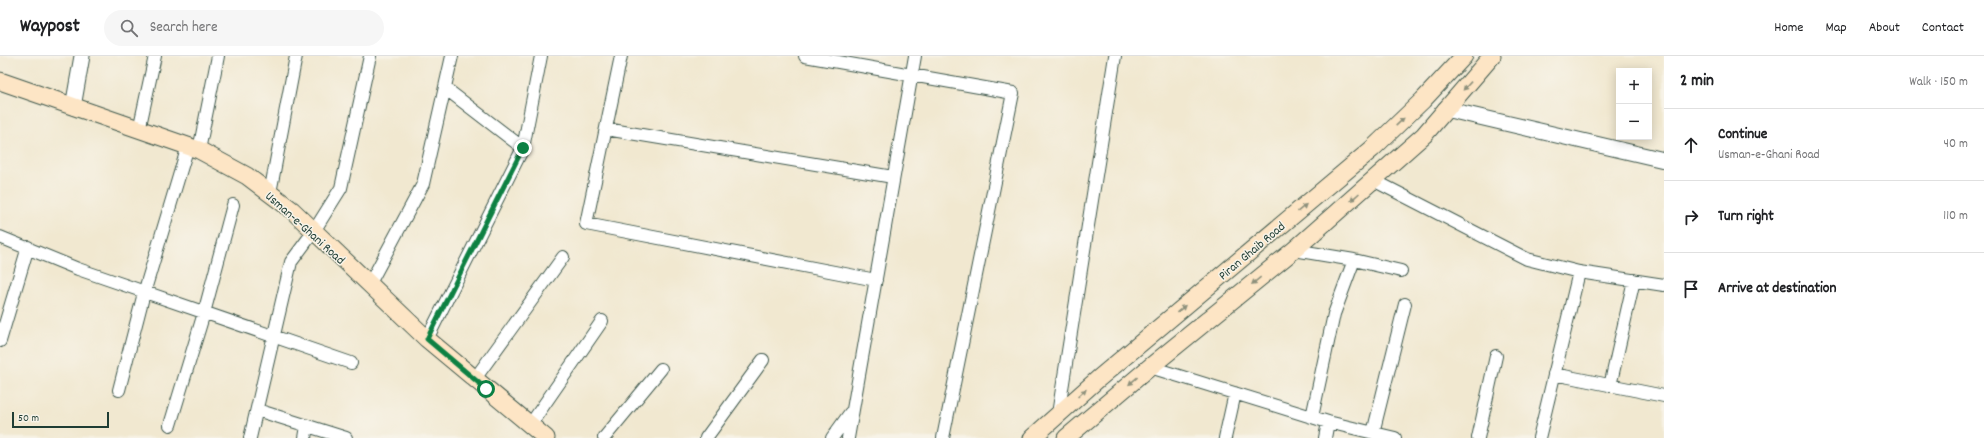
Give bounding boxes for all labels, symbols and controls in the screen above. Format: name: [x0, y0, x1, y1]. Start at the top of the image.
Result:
search box: [104, 10, 384, 46]
text: Waypost: [20, 14, 80, 41]
icon: search: [118, 17, 140, 39]
text: Search here: [150, 17, 218, 39]
text: Home: [1774, 18, 1803, 38]
text: Map: [1825, 18, 1847, 38]
text: About: [1869, 18, 1900, 38]
text: Contact: [1922, 18, 1964, 38]
map controls: [1616, 68, 1652, 140]
button: +: [1616, 68, 1652, 104]
text: 2 min: [1680, 70, 1714, 94]
text: Walk · 150 m: [1909, 73, 1968, 92]
one-way arrow: [1462, 80, 1471, 91]
button: −: [1616, 104, 1652, 140]
one-way arrow: [1395, 117, 1405, 127]
text: Continue: [1718, 124, 1767, 146]
icon: ahead: [1680, 134, 1702, 156]
text: 40 m: [1944, 135, 1968, 154]
route end: [514, 139, 532, 157]
text: Usman-e-Ghani Road: [1718, 146, 1820, 165]
street label: Usman-e-Ghani Road: [260, 188, 348, 270]
one-way arrow: [1350, 192, 1360, 201]
one-way arrow: [1297, 203, 1307, 212]
icon: right: [1680, 206, 1702, 228]
text: Turn right: [1718, 206, 1774, 228]
text: 110 m: [1943, 207, 1968, 226]
street label: Piran Ghaib Road: [1215, 218, 1290, 286]
one-way arrow: [1251, 277, 1261, 285]
icon: arrive: [1680, 278, 1702, 300]
text: Arrive at destination: [1718, 278, 1836, 300]
one-way arrow: [1176, 305, 1186, 314]
one-way arrow: [1128, 376, 1139, 385]
route start: [477, 380, 495, 398]
one-way arrow: [1077, 388, 1087, 398]
scale bar: [12, 410, 109, 429]
text: 50 m: [18, 411, 39, 427]

